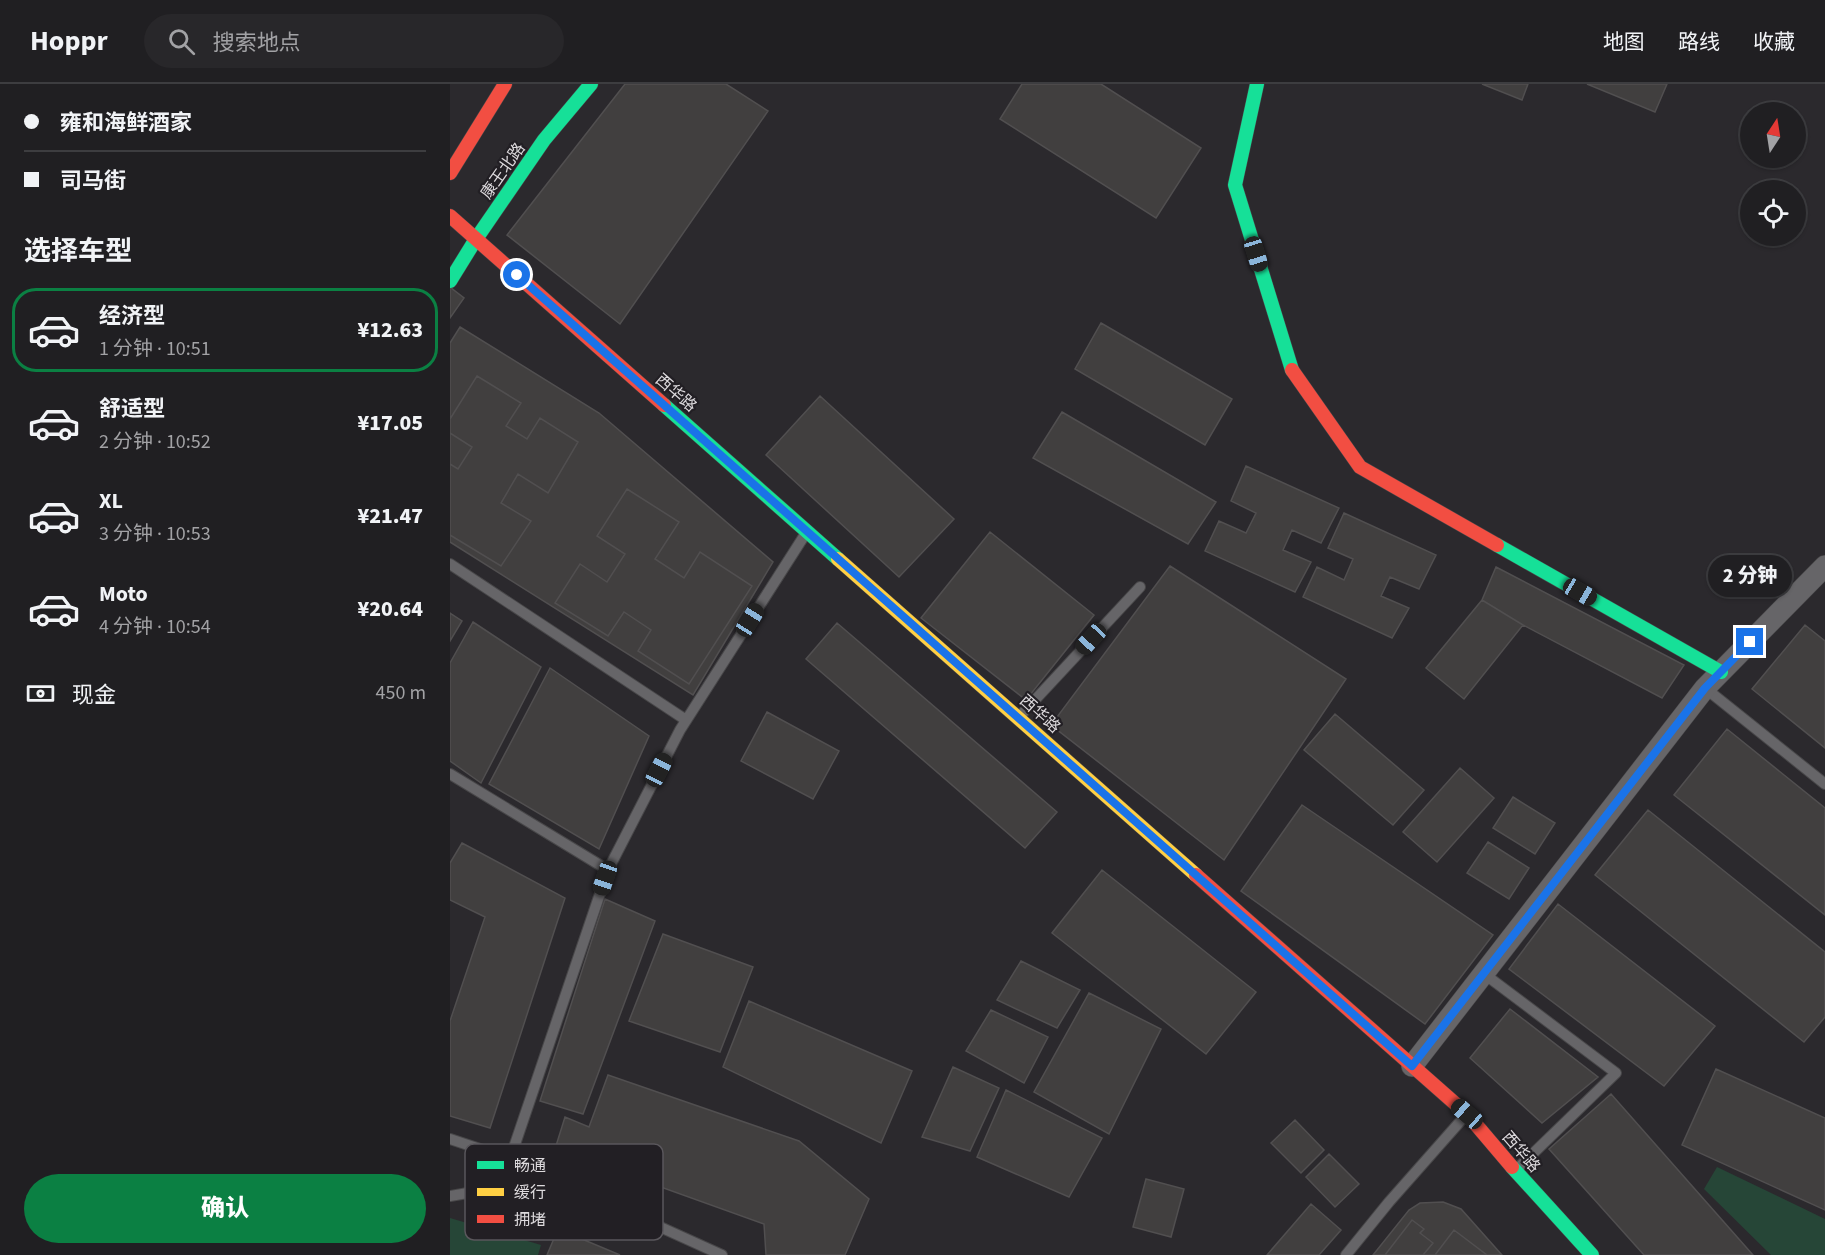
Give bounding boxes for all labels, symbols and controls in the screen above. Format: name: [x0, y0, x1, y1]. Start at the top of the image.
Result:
search box: [144, 14, 564, 68]
text: Hoppr: [30, 21, 108, 61]
icon: search: [165, 25, 198, 58]
text: 搜索地点: [213, 27, 301, 59]
text: 地图: [1603, 27, 1645, 57]
text: 路线: [1678, 27, 1720, 57]
text: 收藏: [1753, 27, 1795, 57]
north arrow: [1740, 102, 1806, 168]
map controls: [1740, 102, 1806, 246]
text: 雍和海鲜酒家: [60, 107, 192, 139]
street label: 康王北路: [476, 138, 530, 204]
text: 司马街: [60, 165, 126, 197]
button: locate: [1740, 180, 1806, 246]
text: 选择车型: [24, 232, 132, 271]
car: [1242, 234, 1270, 274]
route start: [503, 261, 530, 288]
text: 经济型: [99, 300, 165, 332]
icon: car: [27, 303, 81, 357]
text: ¥12.63: [357, 314, 423, 346]
text: 1 分钟 · 10:51: [99, 335, 211, 363]
street label: 西华路: [651, 369, 701, 417]
text: 舒适型: [99, 393, 165, 425]
icon: car: [27, 396, 81, 450]
text: ¥17.05: [357, 407, 423, 439]
text: 2 分钟 · 10:52: [99, 428, 211, 456]
text: XL: [99, 485, 123, 517]
icon: car: [27, 489, 81, 543]
text: ¥21.47: [357, 500, 423, 532]
text: 3 分钟 · 10:53: [99, 520, 211, 548]
callout: 2 分钟: [1708, 555, 1792, 597]
text: 2 分钟: [1723, 562, 1777, 590]
car: [1560, 575, 1600, 609]
text: Moto: [99, 578, 148, 610]
icon: car: [27, 582, 81, 636]
text: ¥20.64: [357, 593, 423, 625]
car: [733, 600, 767, 640]
text: 4 分钟 · 10:54: [99, 613, 211, 641]
car: [1072, 620, 1110, 658]
route end: [1736, 628, 1763, 655]
icon: cash: [24, 677, 57, 710]
text: 现金: [72, 679, 116, 711]
text: 450 m: [376, 679, 426, 707]
street label: 西华路: [1015, 690, 1065, 738]
car: [643, 750, 675, 790]
car: [591, 858, 619, 898]
car: [1448, 1095, 1486, 1133]
street label: 西华路: [1497, 1127, 1545, 1177]
legend: [465, 1144, 663, 1240]
text: 畅通: [514, 1155, 546, 1177]
button: 确认: [24, 1174, 426, 1243]
text: 缓行: [514, 1182, 546, 1204]
text: 拥堵: [514, 1209, 546, 1231]

